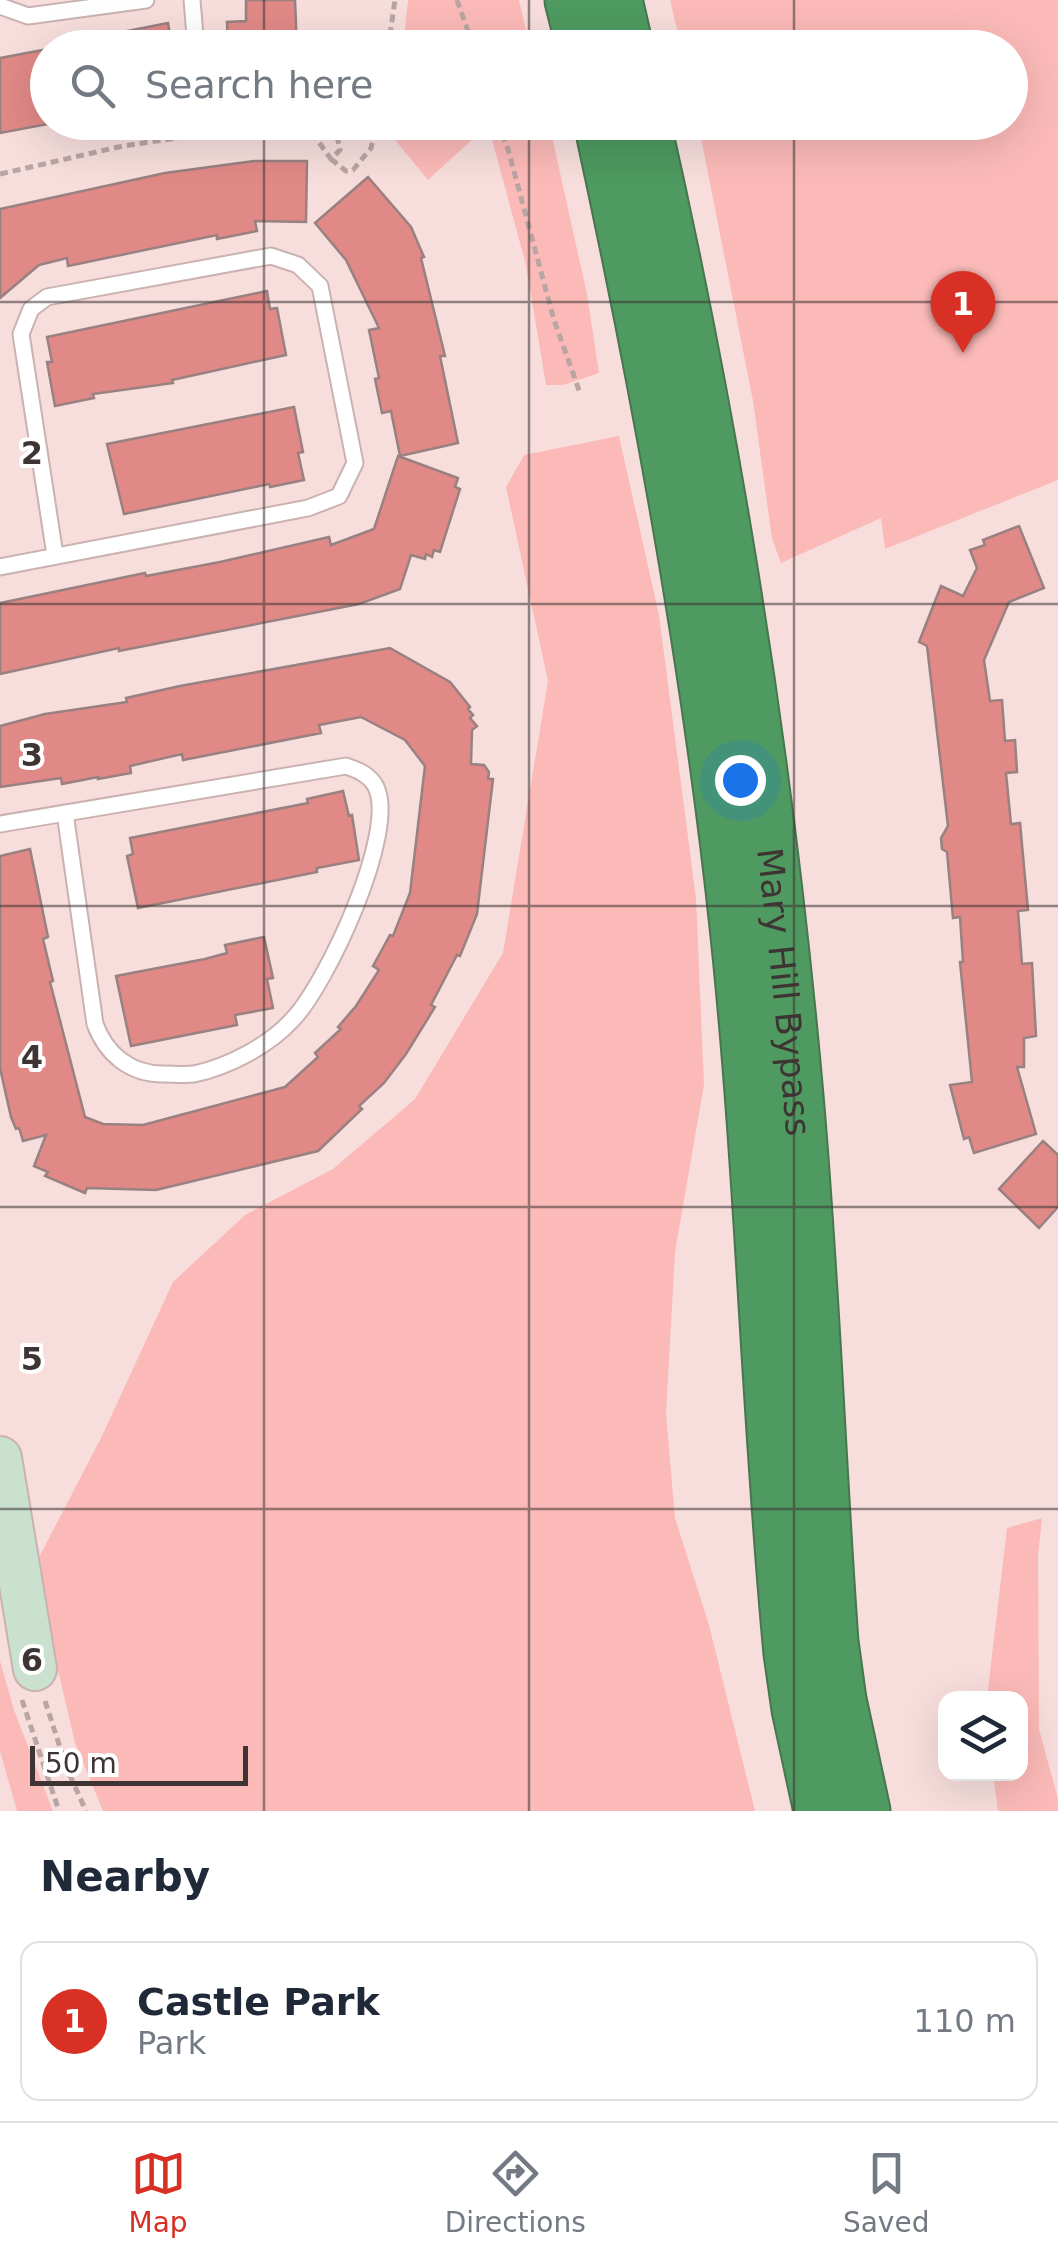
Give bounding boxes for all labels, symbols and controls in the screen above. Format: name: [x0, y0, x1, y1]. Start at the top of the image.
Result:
search box: [30, 30, 1028, 140]
icon: search: [65, 58, 120, 113]
text: Search here: [145, 63, 373, 107]
pin: 1: [930, 270, 996, 353]
text: 2: [21, 434, 43, 472]
text: 3: [21, 736, 43, 774]
your location: [715, 755, 766, 806]
street label: Mary Hill Bypass: [749, 846, 818, 1138]
text: 4: [21, 1038, 43, 1076]
text: 5: [21, 1340, 43, 1378]
text: 6: [21, 1641, 43, 1679]
map controls: [938, 1691, 1028, 1781]
button: layers: [938, 1691, 1028, 1781]
scale bar: [30, 1741, 248, 1786]
text: 50 m: [45, 1747, 117, 1780]
text: Nearby: [40, 1852, 210, 1901]
text: Castle Park: [137, 1980, 380, 2024]
text: 1: [63, 2002, 86, 2040]
text: 110 m: [914, 2002, 1016, 2040]
text: Park: [137, 2024, 206, 2062]
tab: Map: [129, 2146, 188, 2239]
tab: Directions: [445, 2146, 586, 2239]
tab: Saved: [843, 2146, 929, 2239]

